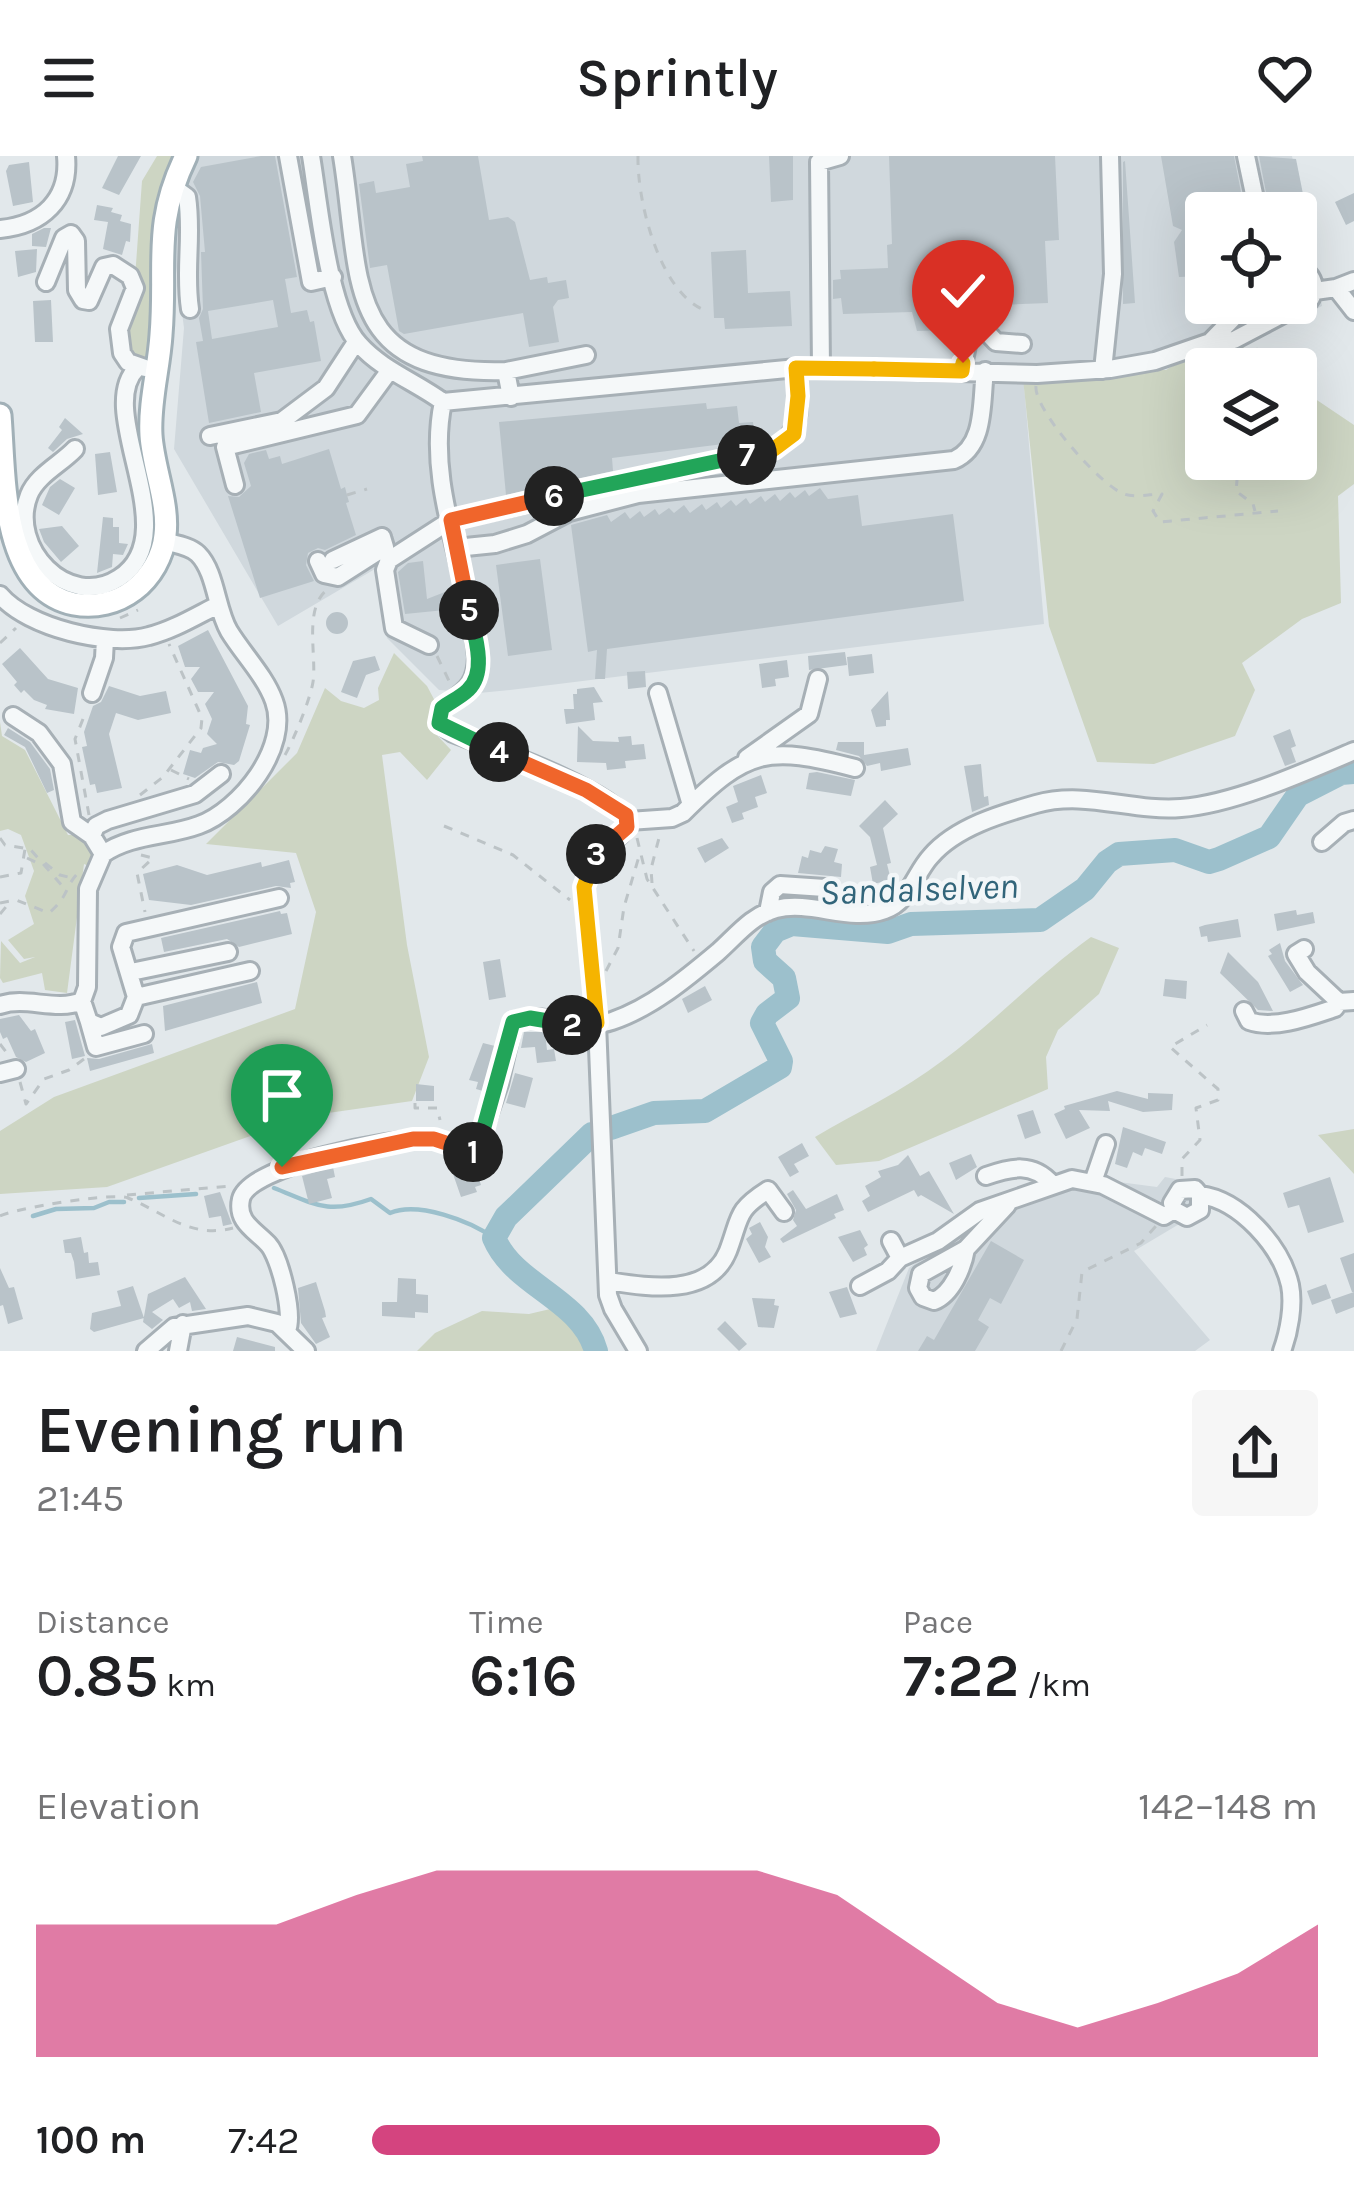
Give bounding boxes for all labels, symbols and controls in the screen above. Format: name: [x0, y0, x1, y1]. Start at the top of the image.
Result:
icon: menu: [36, 45, 102, 111]
icon: heart: [1252, 45, 1318, 111]
text: Sprintly: [576, 46, 778, 110]
map controls: [1185, 192, 1317, 480]
button: locate: [1185, 192, 1317, 324]
pin: [912, 240, 1014, 363]
icon: check: [930, 258, 996, 324]
button: layers: [1185, 348, 1317, 480]
pin: 7: [717, 425, 777, 485]
text: 7: [739, 436, 755, 474]
pin: 6: [524, 466, 584, 526]
text: 6: [544, 477, 564, 515]
pin: 5: [439, 580, 499, 640]
text: 5: [459, 591, 479, 629]
pin: 4: [469, 722, 529, 782]
text: 4: [489, 733, 509, 771]
pin: 3: [566, 824, 626, 884]
text: 3: [586, 835, 606, 873]
water label: Sandalselven: [819, 865, 1019, 913]
pin: 2: [542, 995, 602, 1055]
text: 2: [562, 1006, 582, 1044]
pin: [231, 1044, 333, 1167]
icon: arrive: [249, 1062, 315, 1128]
pin: 1: [443, 1122, 503, 1182]
text: 1: [467, 1133, 479, 1171]
button: share: [1192, 1390, 1318, 1516]
text: Evening run: [36, 1391, 407, 1469]
text: 21:45: [36, 1475, 124, 1521]
text: Distance: [36, 1603, 169, 1641]
text: Time: [469, 1603, 544, 1641]
text: Pace: [903, 1603, 973, 1641]
text: 0.85: [36, 1641, 159, 1711]
text: 6:16: [469, 1641, 578, 1711]
text: 7:22: [903, 1641, 1019, 1711]
text: km: [159, 1666, 216, 1704]
text: /km: [1019, 1666, 1091, 1704]
text: Elevation: [36, 1783, 201, 1829]
text: 142–148 m: [1138, 1783, 1318, 1829]
text: 100 m: [36, 2117, 146, 2163]
text: 7:42: [228, 2117, 300, 2163]

